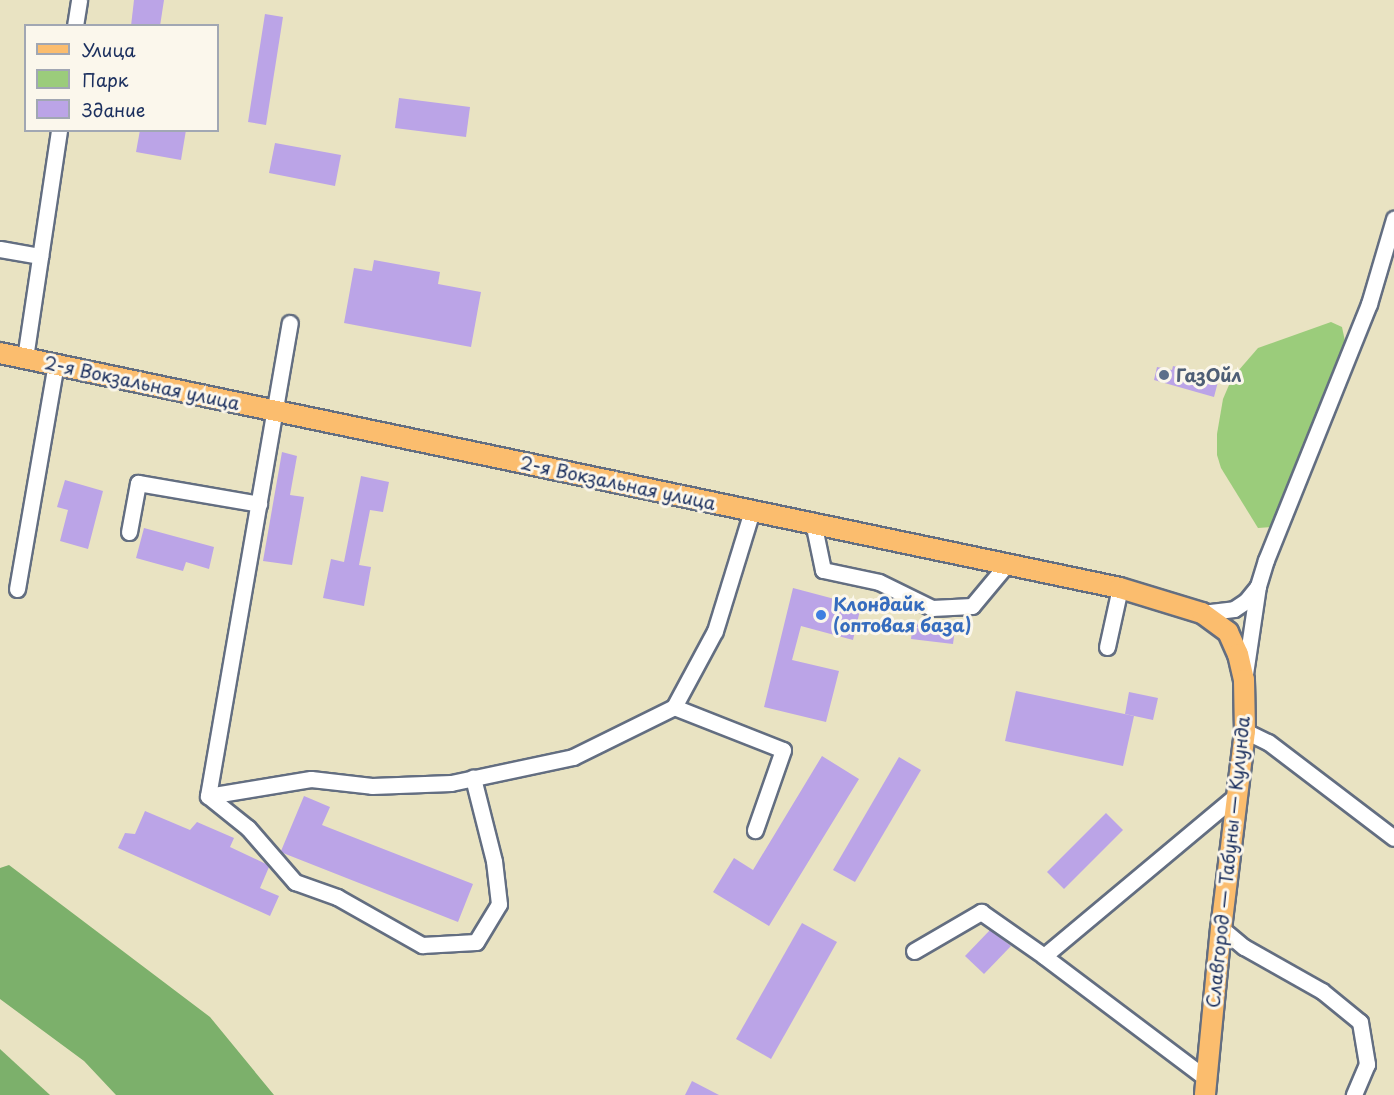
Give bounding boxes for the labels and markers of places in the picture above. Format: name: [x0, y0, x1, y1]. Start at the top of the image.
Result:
place label: ГазОйл: [1176, 364, 1242, 386]
marker: ГазОйл: [1157, 368, 1171, 382]
place label: Клондайк (оптовая база): [833, 594, 971, 636]
marker: Клондайк (оптовая база): [814, 608, 828, 622]

